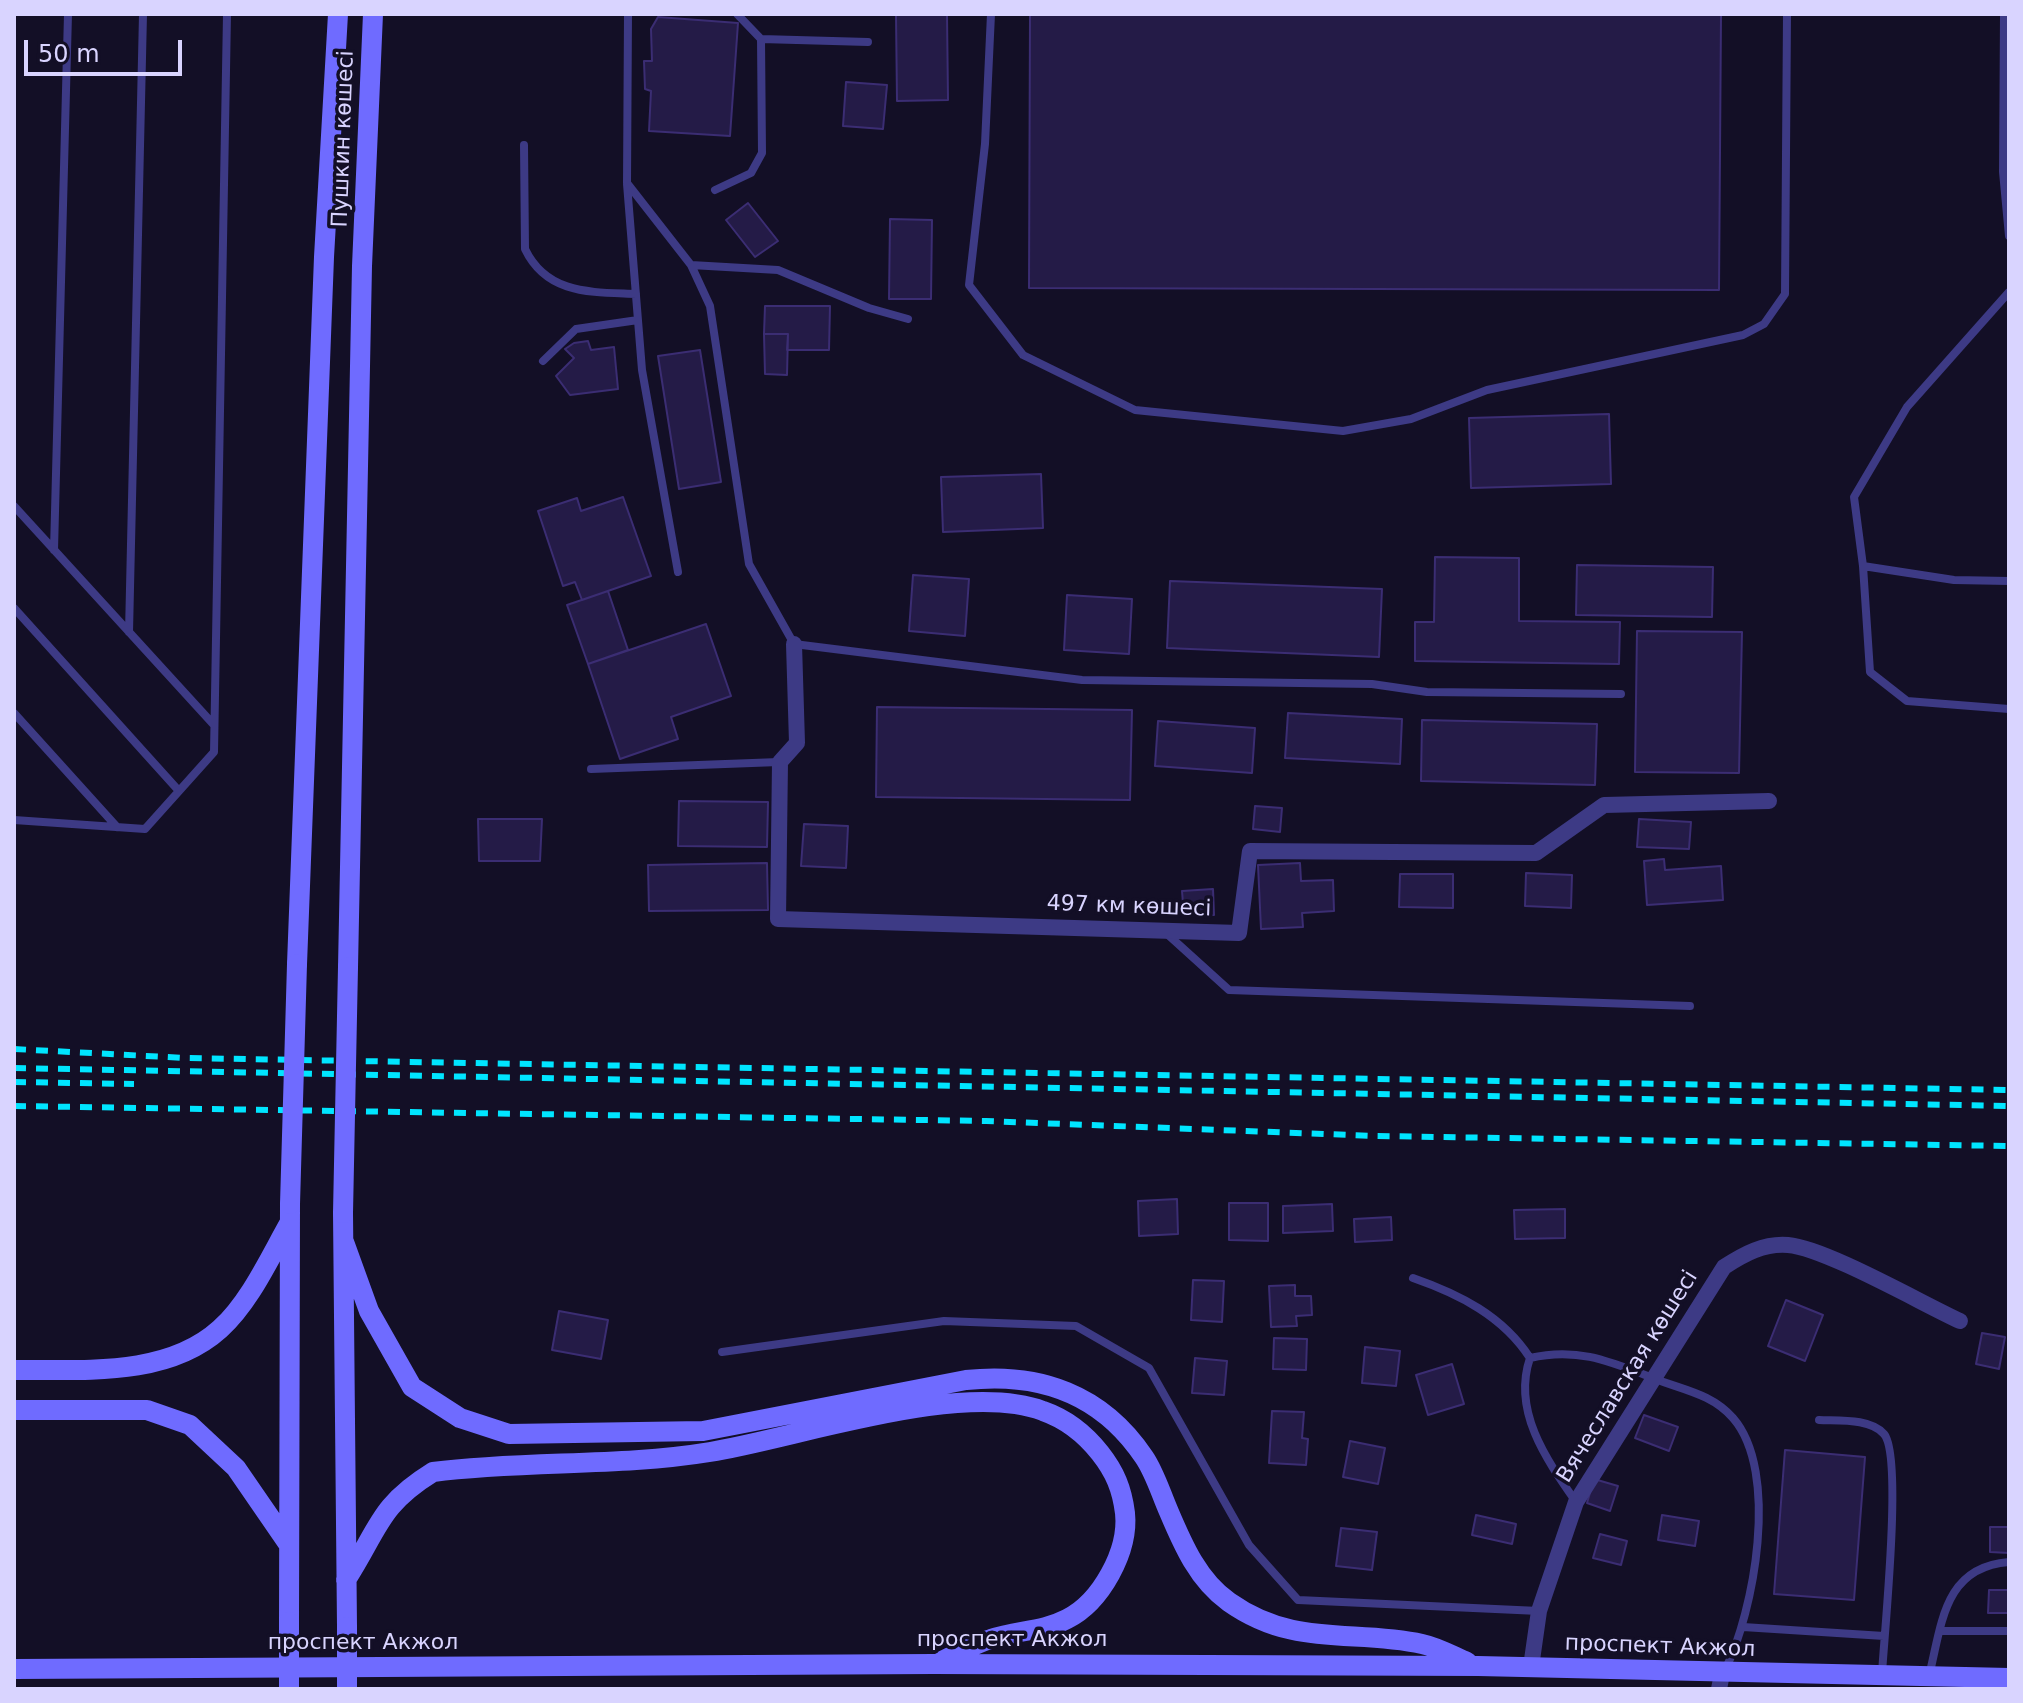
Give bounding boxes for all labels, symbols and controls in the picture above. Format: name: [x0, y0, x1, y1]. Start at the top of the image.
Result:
scale bar: [28, 24, 186, 74]
text: 50 m: [38, 40, 100, 68]
street label: Пушкин көшесі: [328, 50, 360, 228]
street label: 497 км көшесі: [1046, 891, 1212, 923]
street label: Вячеславская көшесі: [1552, 1266, 1704, 1488]
street label: проспект Акжол: [917, 1627, 1107, 1653]
street label: проспект Акжол: [268, 1630, 458, 1656]
street label: проспект Акжол: [1564, 1630, 1756, 1664]

